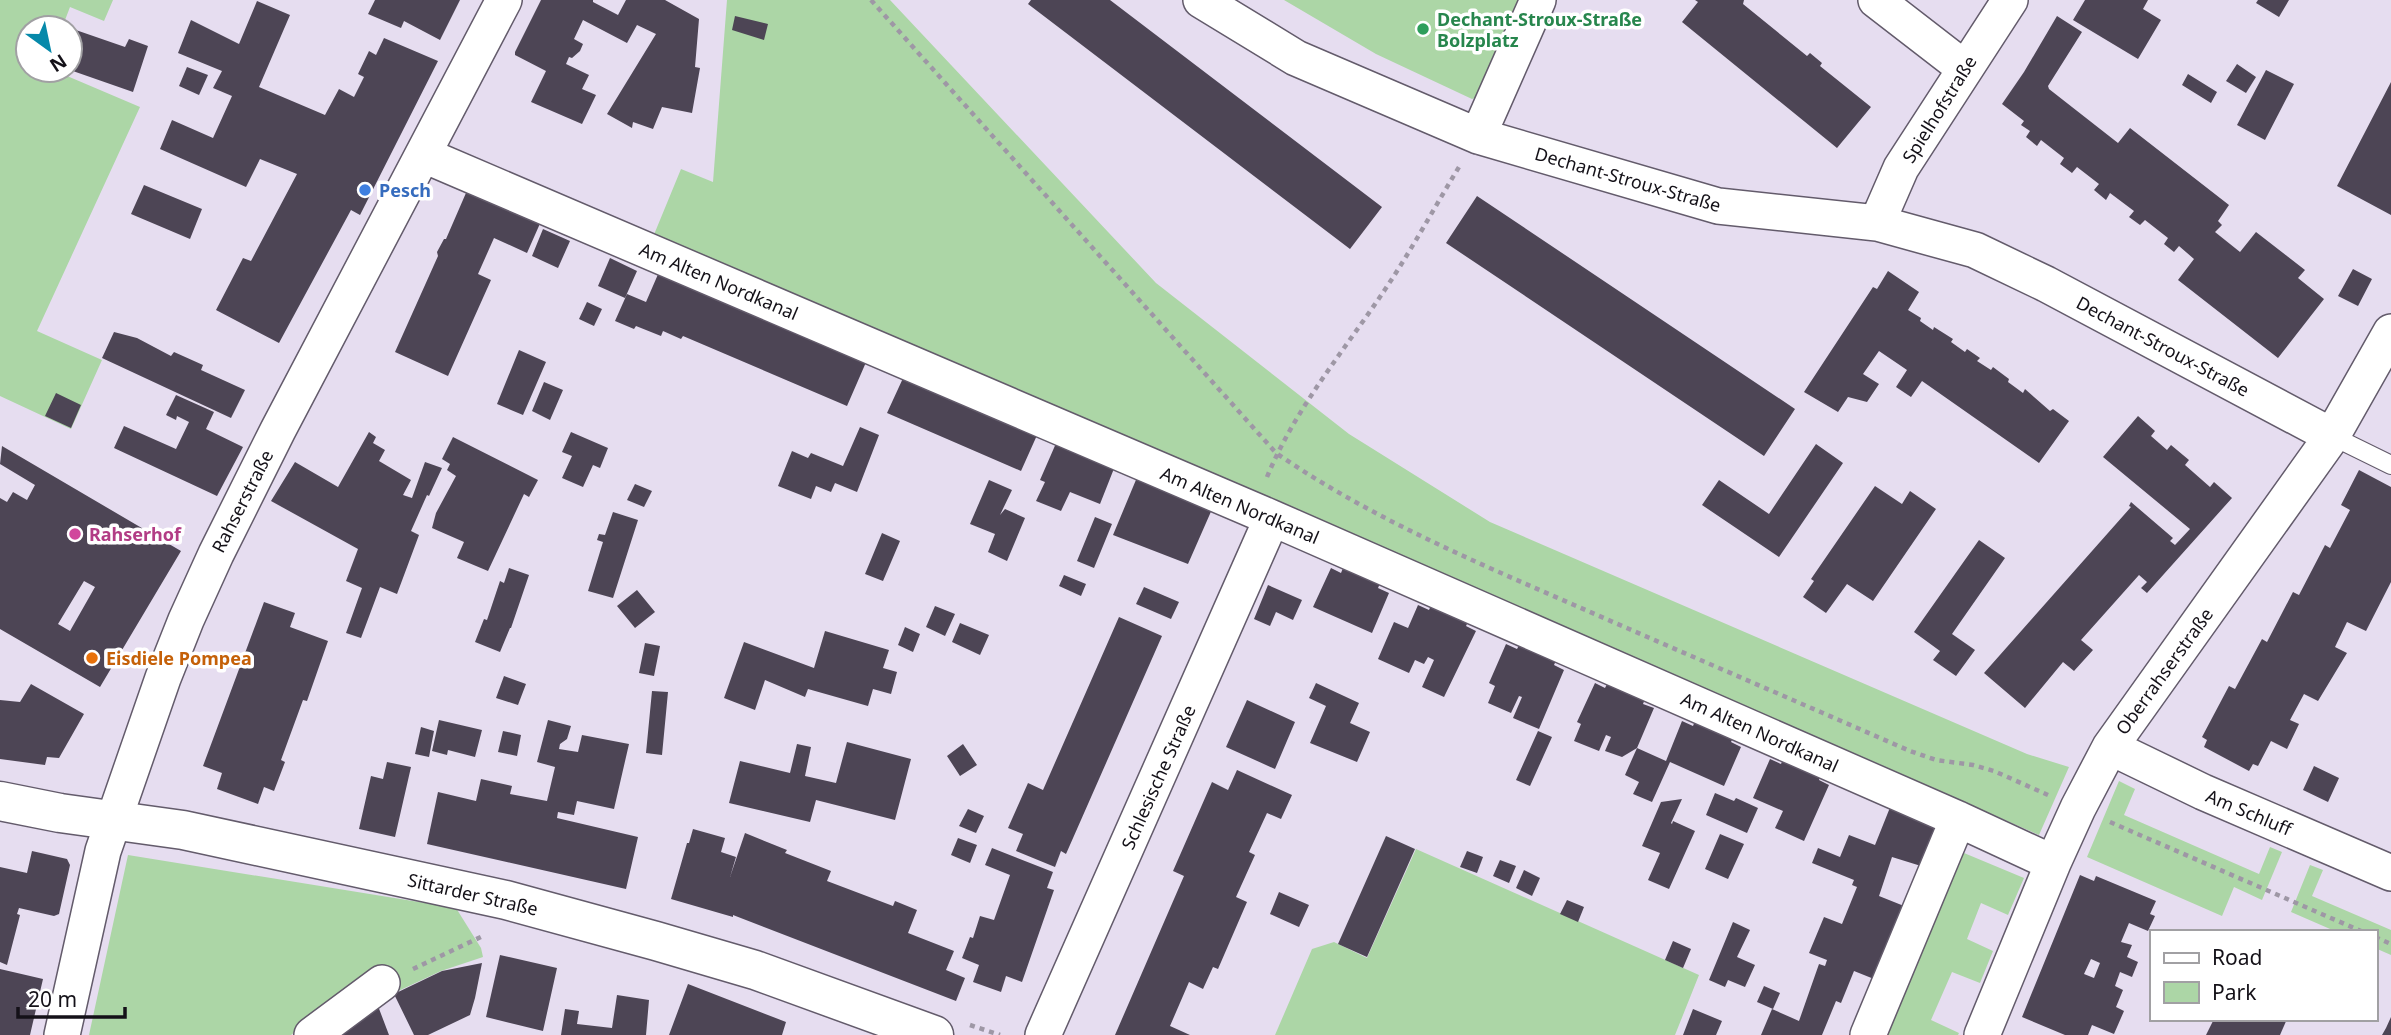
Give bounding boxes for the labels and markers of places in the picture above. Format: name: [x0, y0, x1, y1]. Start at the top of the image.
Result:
place label: Dechant-Stroux-Straße Bolzplatz: [1437, 7, 1642, 52]
marker: Dechant-Stroux-Straße Bolzplatz: [1415, 21, 1431, 37]
place label: Pesch: [379, 178, 431, 202]
marker: Pesch: [357, 182, 373, 198]
place label: Rahserhof: [89, 522, 182, 546]
marker: Rahserhof: [67, 526, 83, 542]
place label: Eisdiele Pompea: [106, 646, 252, 670]
marker: Eisdiele Pompea: [84, 650, 100, 666]

